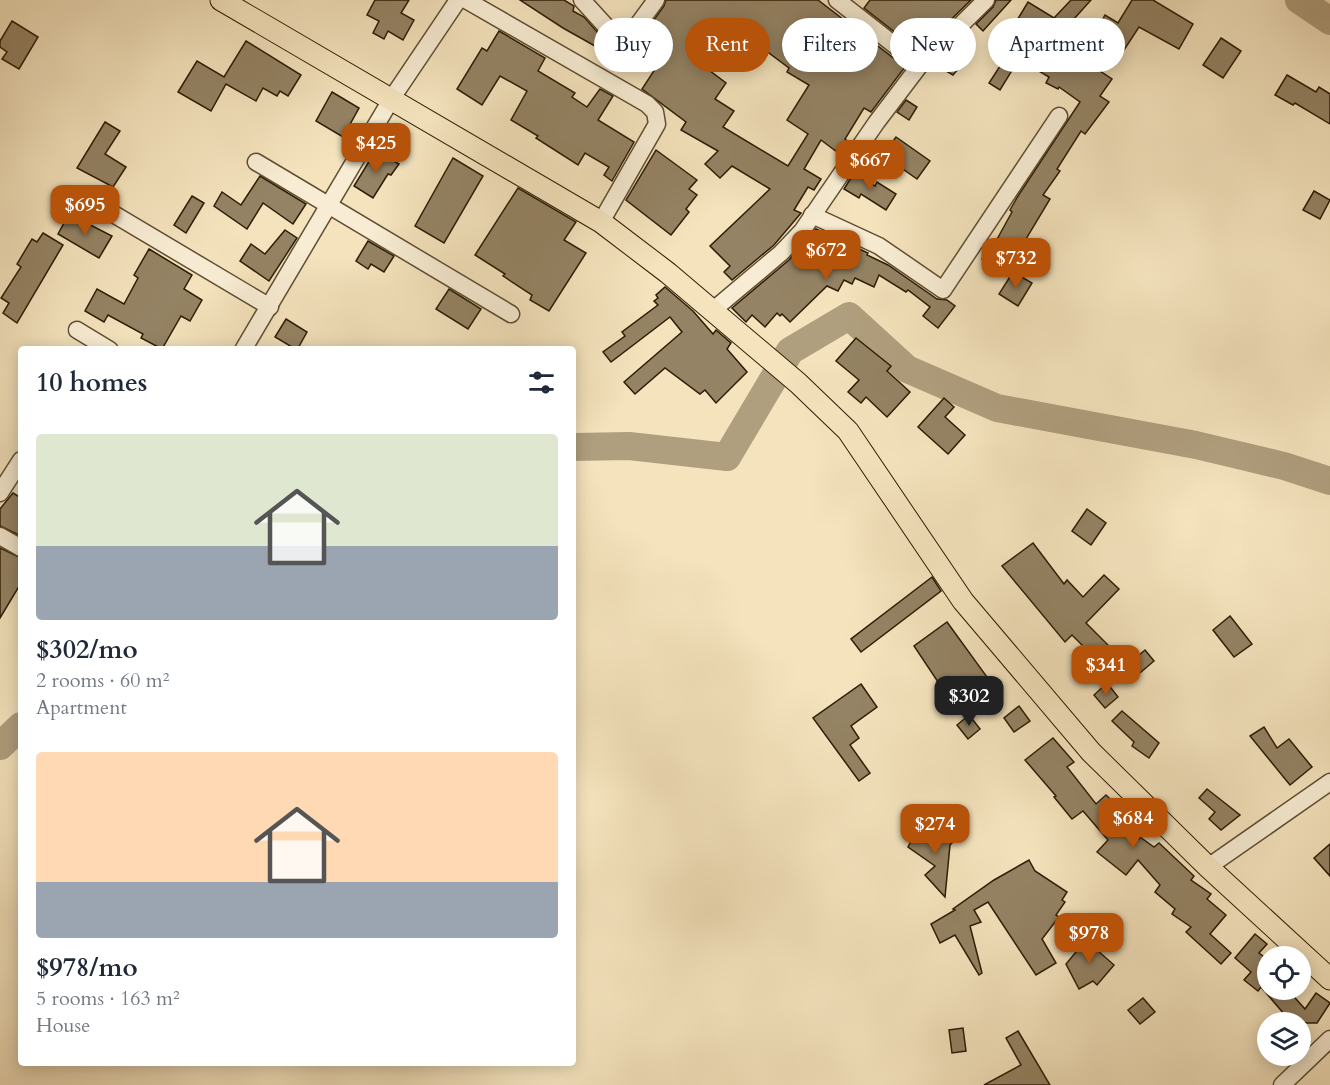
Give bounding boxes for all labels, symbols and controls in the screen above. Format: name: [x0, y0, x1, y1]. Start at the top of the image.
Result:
chip: Buy: [594, 18, 673, 72]
chip: Rent: [685, 18, 770, 72]
chip: Filters: [782, 18, 878, 72]
chip: New: [890, 18, 976, 72]
chip: Apartment: [988, 18, 1125, 72]
pin: $425: [340, 123, 412, 174]
text: $425: [356, 129, 396, 156]
pin: $667: [834, 140, 906, 191]
text: $667: [850, 146, 890, 173]
pin: $695: [49, 185, 121, 236]
text: $695: [65, 191, 105, 218]
pin: $672: [790, 230, 862, 281]
text: $672: [806, 236, 846, 263]
pin: $732: [980, 238, 1052, 289]
text: $732: [996, 244, 1036, 271]
text: 10 homes: [36, 365, 147, 400]
icon: filters: [525, 366, 558, 399]
icon: home: [243, 473, 351, 581]
text: $302/mo: [36, 632, 138, 667]
pin: $341: [1070, 645, 1142, 696]
text: $341: [1086, 651, 1126, 678]
text: 2 rooms · 60 m²: [36, 667, 169, 694]
pin: $302: [933, 676, 1005, 727]
text: $302: [949, 682, 989, 709]
text: Apartment: [36, 694, 127, 721]
icon: home: [243, 791, 351, 899]
pin: $684: [1097, 798, 1169, 849]
pin: $274: [899, 804, 971, 855]
text: $684: [1113, 804, 1153, 831]
text: $274: [915, 810, 955, 837]
pin: $978: [1053, 913, 1125, 964]
text: $978: [1069, 919, 1109, 946]
map controls: [1257, 946, 1311, 1066]
button: locate: [1257, 946, 1311, 1000]
text: $978/mo: [36, 950, 138, 985]
text: 5 rooms · 163 m²: [36, 985, 180, 1012]
text: House: [36, 1012, 90, 1039]
button: layers: [1257, 1012, 1311, 1066]

